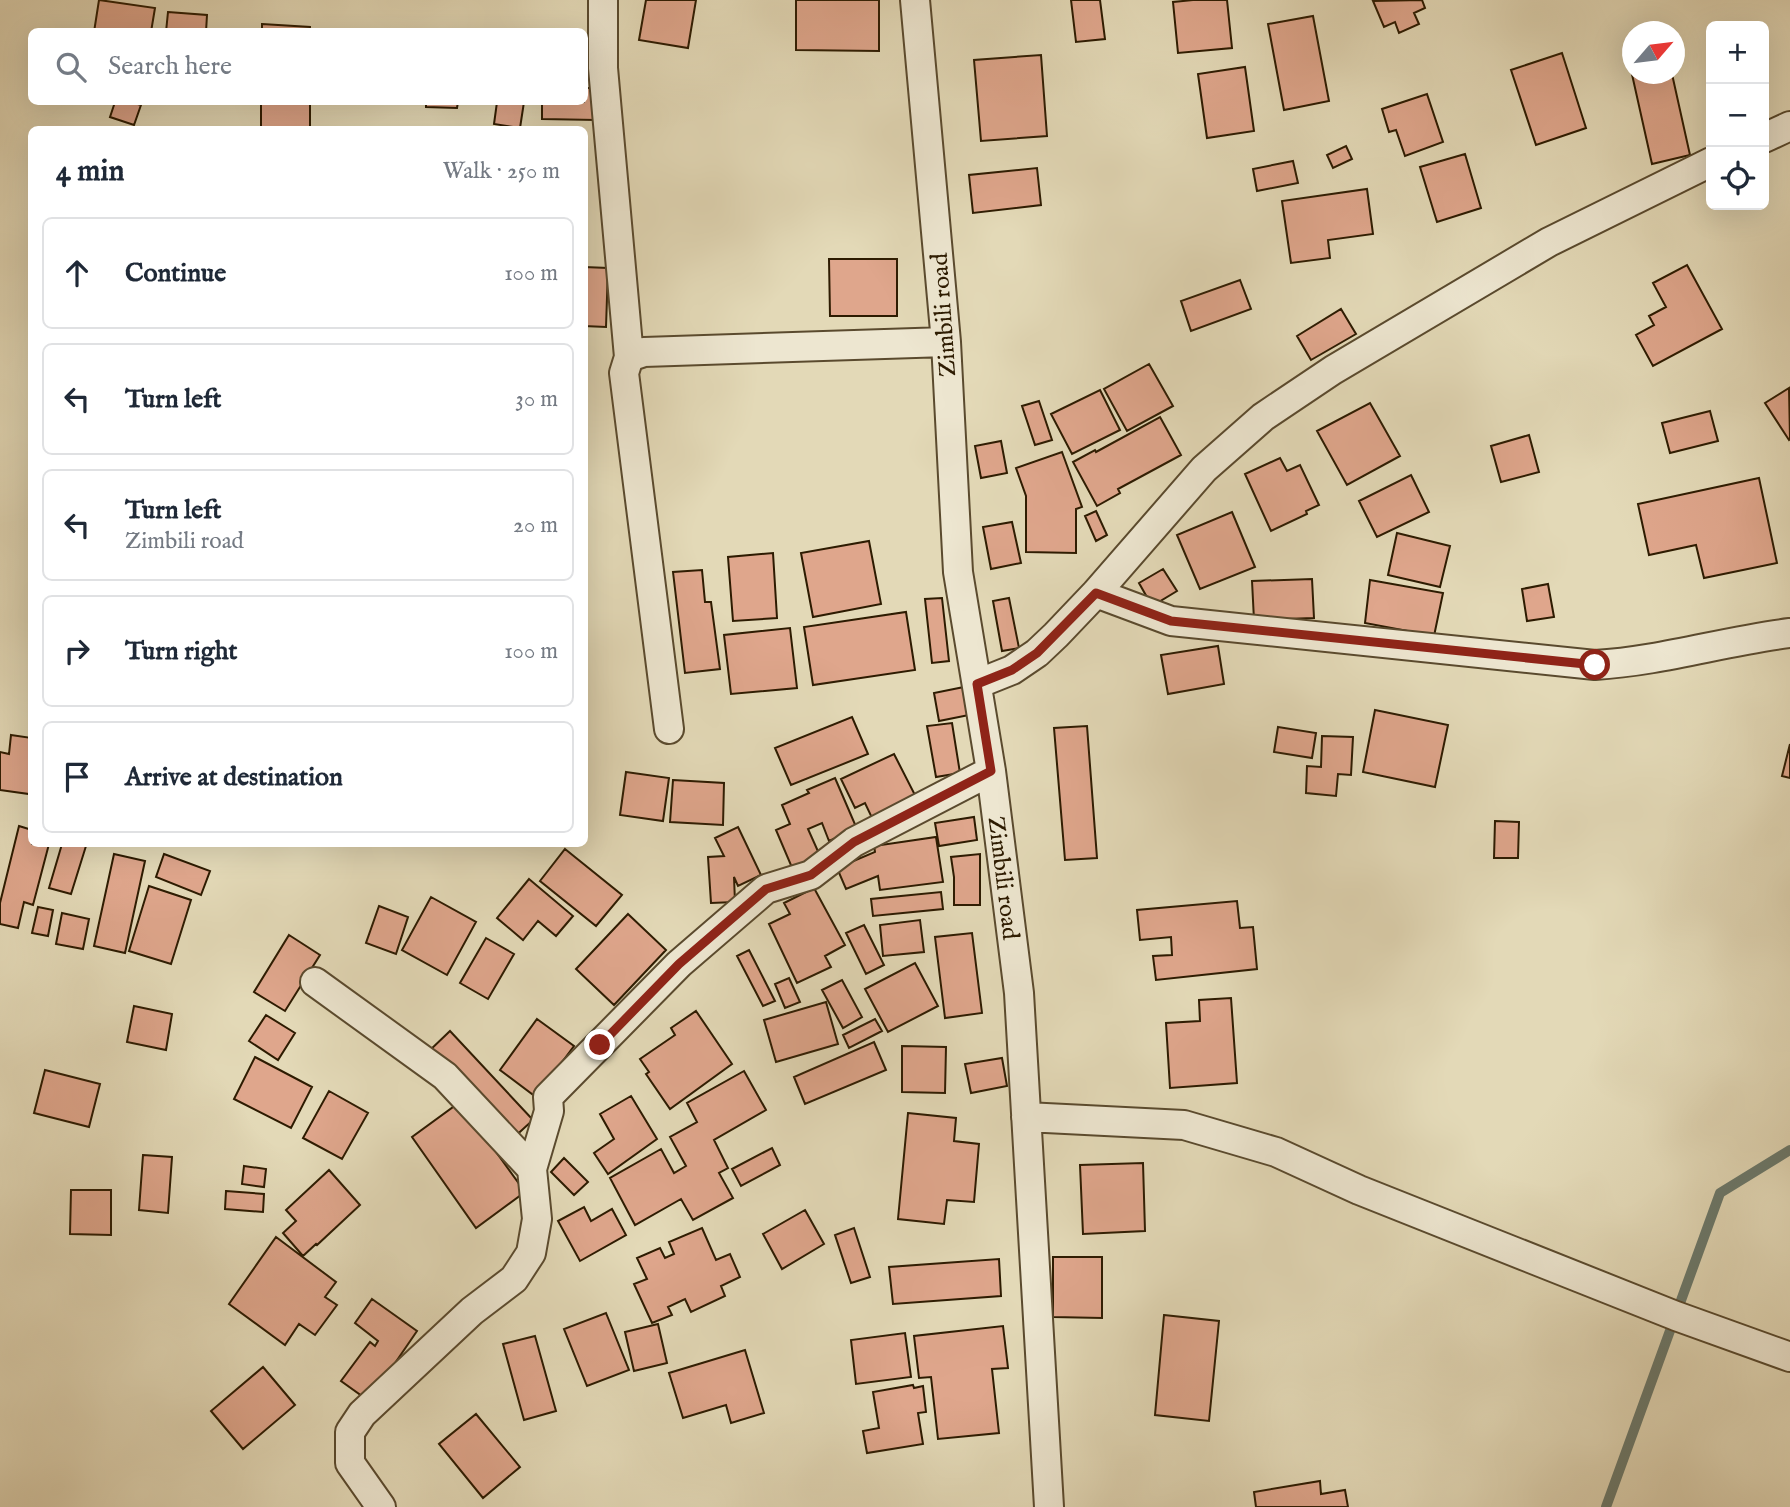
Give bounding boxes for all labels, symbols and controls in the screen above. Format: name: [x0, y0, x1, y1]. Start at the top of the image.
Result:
north arrow: [1622, 21, 1685, 84]
map controls: [1706, 21, 1769, 210]
button: +: [1706, 21, 1769, 84]
search box: [28, 28, 588, 105]
icon: search: [52, 48, 90, 86]
text: Search here: [108, 50, 232, 83]
button: −: [1706, 84, 1769, 147]
button: locate: [1706, 147, 1769, 210]
text: 4 min: [56, 153, 124, 191]
text: Walk · 250 m: [443, 157, 560, 186]
street label: Zimbili road: [925, 252, 964, 378]
icon: ahead: [58, 254, 96, 292]
text: Continue: [125, 257, 226, 290]
text: 100 m: [504, 259, 558, 288]
icon: left: [58, 380, 96, 418]
text: Turn left: [125, 383, 222, 416]
text: 30 m: [515, 385, 558, 414]
text: Turn left: [125, 494, 222, 527]
icon: left: [58, 506, 96, 544]
text: 20 m: [513, 511, 558, 540]
text: Zimbili road: [125, 527, 244, 556]
icon: right: [58, 632, 96, 670]
text: Turn right: [125, 635, 238, 668]
text: 100 m: [504, 637, 558, 666]
route start: [1579, 649, 1610, 680]
icon: arrive: [58, 758, 96, 796]
text: Arrive at destination: [125, 761, 343, 794]
street label: Zimbili road: [980, 815, 1025, 942]
route end: [584, 1029, 615, 1060]

